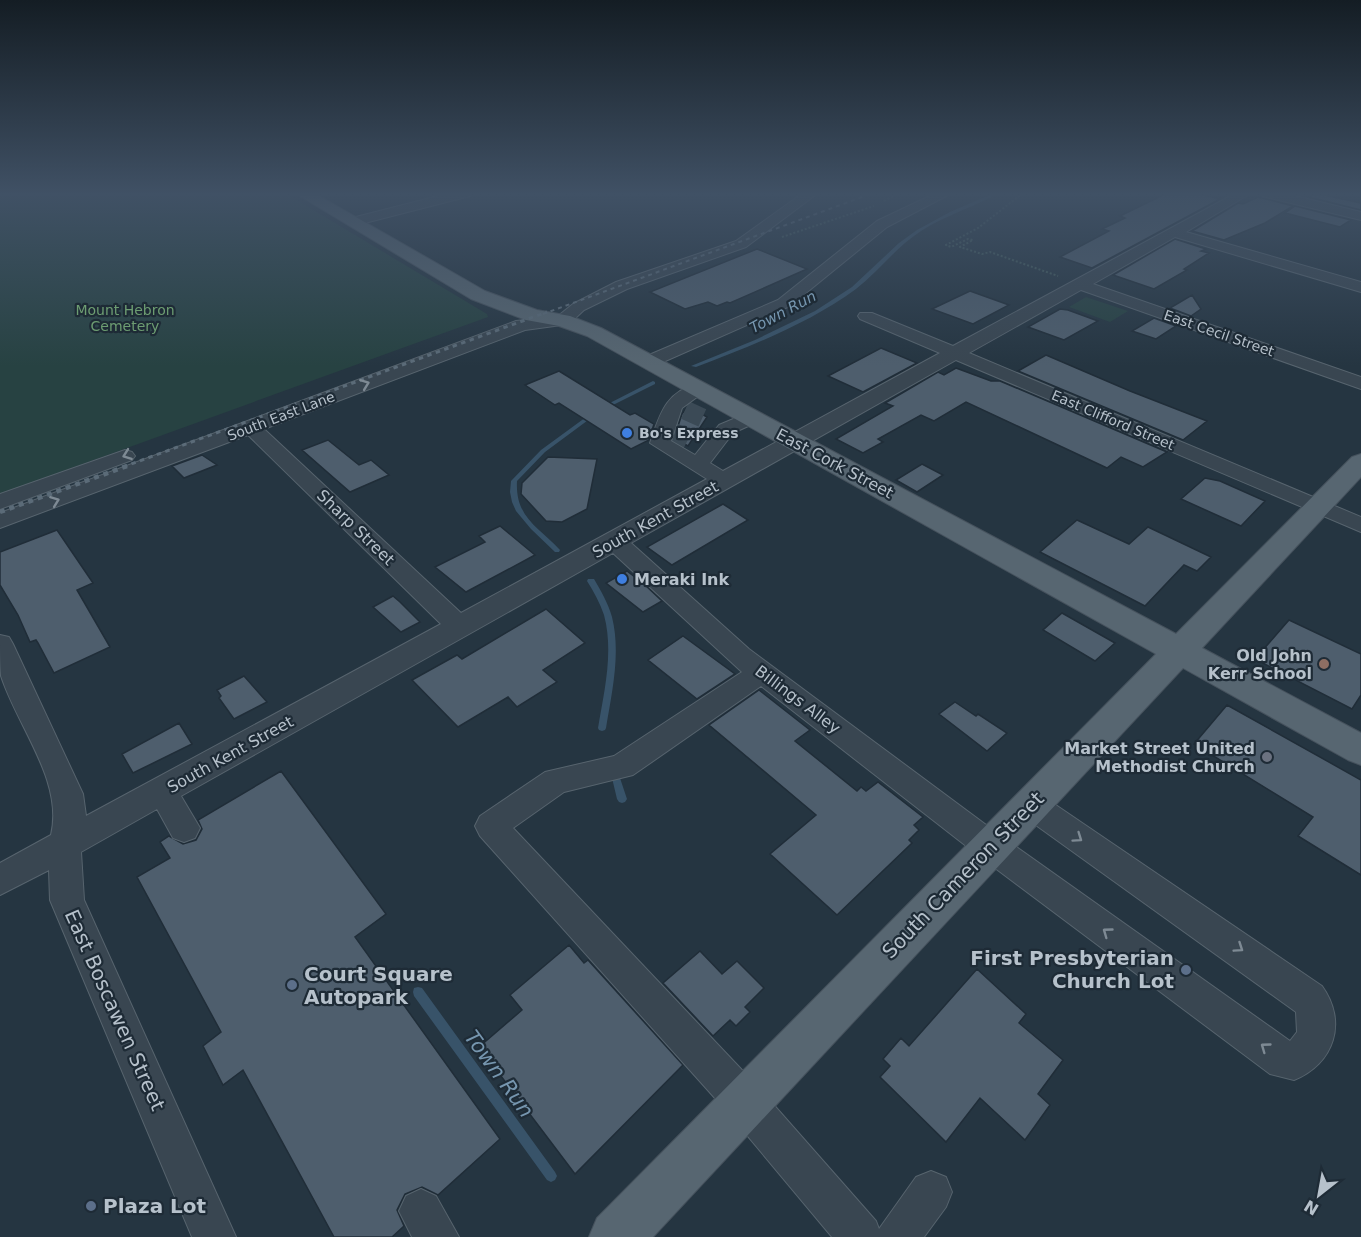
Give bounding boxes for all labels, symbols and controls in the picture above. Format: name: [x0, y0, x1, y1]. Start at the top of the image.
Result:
water label: Town Run: [747, 287, 819, 337]
park label: Mount Hebron Cemetery: [75, 302, 175, 334]
street label: East Cecil Street: [1162, 307, 1277, 360]
one-way arrow: [359, 379, 370, 391]
street label: East Clifford Street: [1049, 387, 1177, 453]
street label: South East Lane: [225, 388, 337, 444]
place label: Bo's Express: [639, 425, 738, 441]
street label: East Cork Street: [773, 425, 897, 502]
marker: Bo's Express: [620, 426, 634, 440]
one-way arrow: [122, 448, 133, 461]
street label: South Kent Street: [589, 477, 722, 562]
street label: Sharp Street: [313, 486, 398, 569]
one-way arrow: [49, 496, 60, 508]
place label: Meraki Ink: [634, 570, 730, 589]
marker: Meraki Ink: [615, 572, 629, 586]
place label: Old John Kerr School: [1208, 646, 1312, 683]
marker: Old John Kerr School: [1317, 657, 1331, 671]
street label: Billings Alley: [751, 661, 844, 738]
street label: South Kent Street: [164, 712, 297, 797]
place label: Market Street United Methodist Church: [1064, 739, 1255, 776]
marker: Market Street United Methodist Church: [1260, 750, 1274, 764]
street label: South Cameron Street: [877, 787, 1049, 963]
one-way arrow: [1072, 831, 1083, 842]
street label: East Boscawen Street: [60, 906, 170, 1114]
one-way arrow: [1103, 928, 1114, 939]
one-way arrow: [1232, 941, 1243, 952]
place label: First Presbyterian Church Lot: [970, 946, 1174, 993]
place label: Court Square Autopark: [304, 962, 453, 1009]
marker: First Presbyterian Church Lot: [1179, 963, 1193, 977]
marker: Court Square Autopark: [285, 978, 299, 992]
water label: Town Run: [459, 1026, 539, 1122]
one-way arrow: [1261, 1043, 1272, 1054]
north arrow: [1289, 1165, 1349, 1225]
place label: Plaza Lot: [103, 1194, 207, 1218]
text: N: [1301, 1196, 1322, 1219]
marker: Plaza Lot: [84, 1199, 98, 1213]

